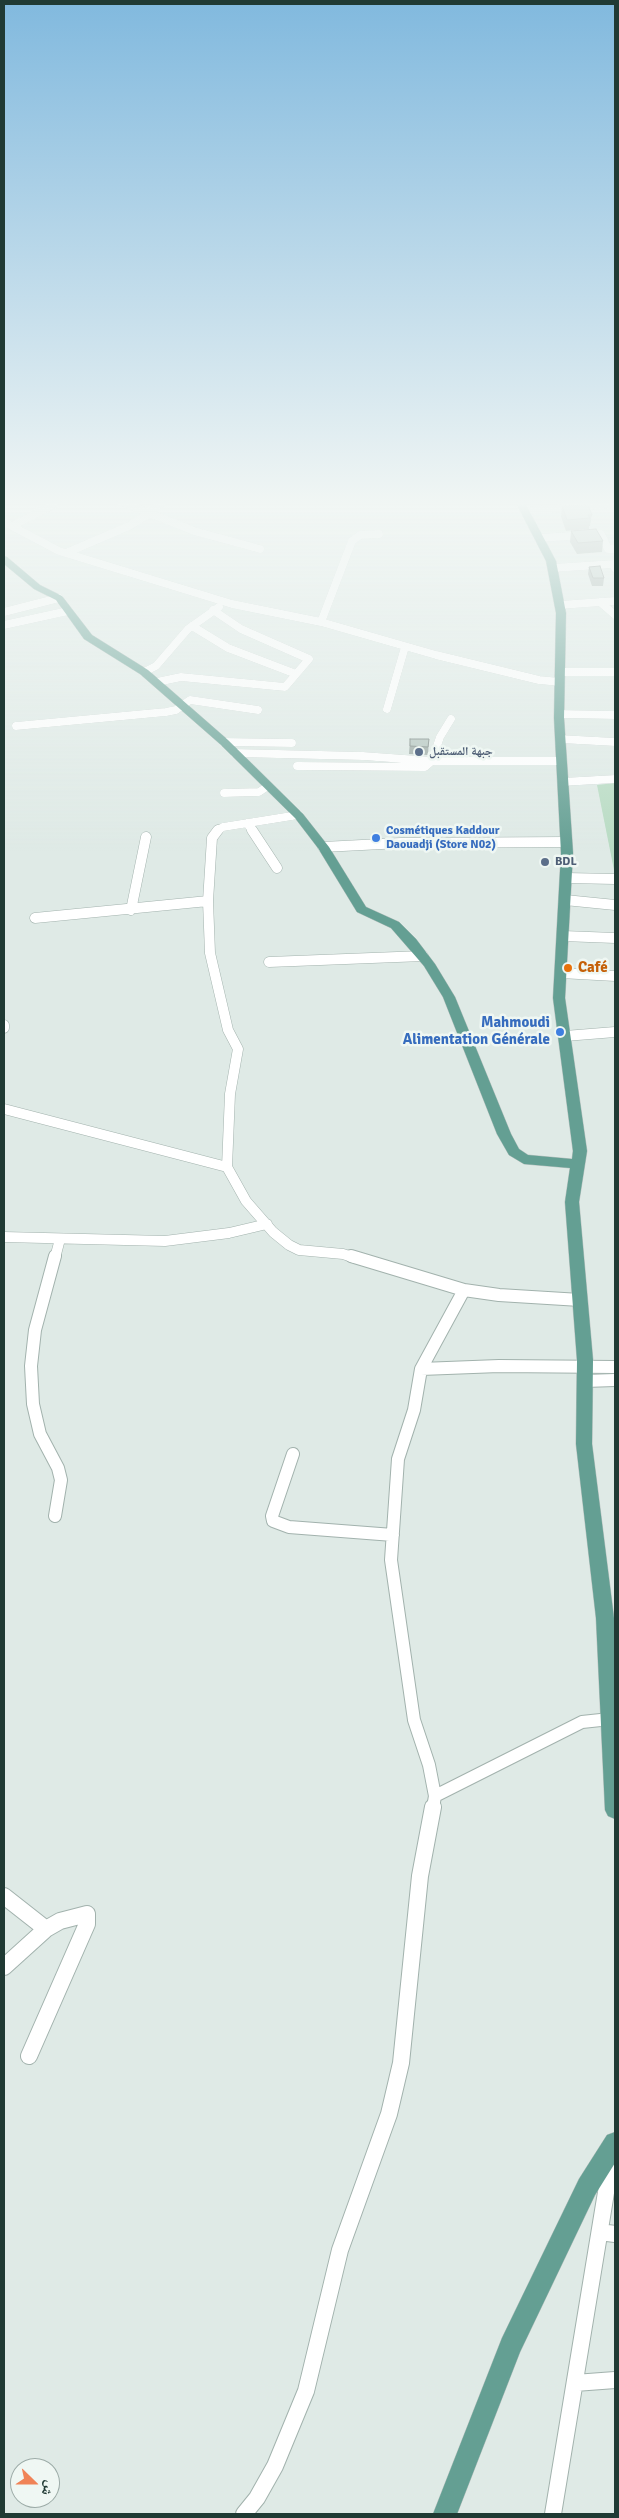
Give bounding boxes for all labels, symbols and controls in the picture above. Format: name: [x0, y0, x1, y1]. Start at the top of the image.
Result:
place label: جبهة المستقبل: [429, 745, 493, 759]
marker: جبهة المستقبل: [413, 746, 425, 758]
place label: Cosmétiques Kaddour Daouadji (Store N02): [386, 824, 500, 852]
marker: Cosmétiques Kaddour Daouadji (Store N02): [370, 832, 382, 844]
place label: BDL: [555, 855, 577, 869]
marker: BDL: [539, 856, 551, 868]
place label: Café: [578, 959, 608, 977]
marker: Café: [562, 962, 574, 974]
place label: Mahmoudi Alimentation Générale: [403, 1014, 550, 1049]
marker: Mahmoudi Alimentation Générale: [554, 1026, 566, 1038]
north arrow: [10, 2458, 60, 2508]
text: ش: [38, 2478, 59, 2498]

